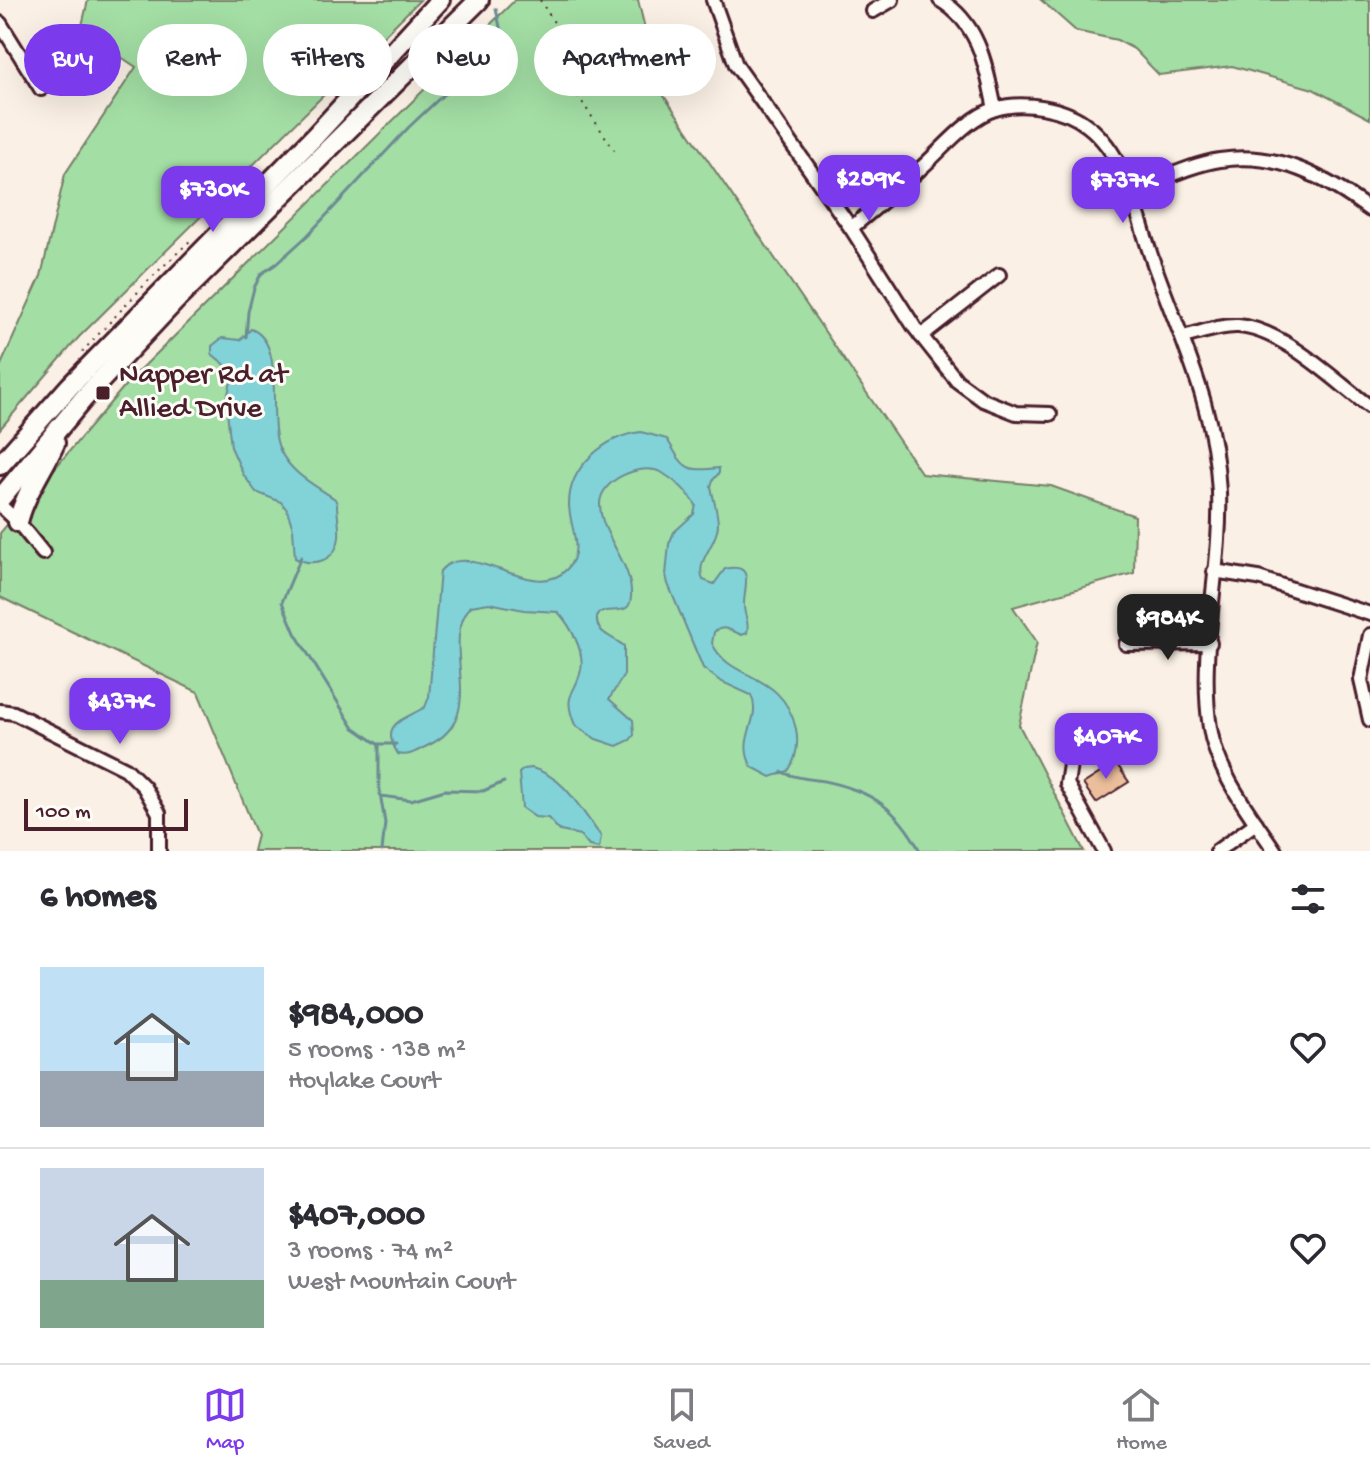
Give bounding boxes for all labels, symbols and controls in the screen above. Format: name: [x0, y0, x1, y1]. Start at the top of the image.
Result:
chip: Buy: [24, 24, 121, 96]
chip: Rent: [137, 24, 247, 96]
chip: Filters: [263, 24, 392, 96]
chip: New: [408, 24, 518, 96]
chip: Apartment: [534, 24, 716, 96]
pin: $289K: [813, 155, 925, 223]
pin: $737K: [1067, 157, 1179, 225]
text: $289K: [836, 165, 902, 196]
pin: $730K: [157, 166, 269, 234]
text: $737K: [1090, 167, 1156, 198]
text: $730K: [179, 176, 247, 207]
place label: Napper Rd at Allied Drive: [119, 359, 290, 428]
marker: Napper Rd at Allied Drive: [94, 384, 112, 402]
pin: $984K: [1112, 594, 1224, 662]
text: $984K: [1135, 604, 1201, 635]
pin: $437K: [64, 678, 176, 746]
text: $437K: [87, 688, 153, 719]
pin: $407K: [1050, 713, 1162, 781]
text: $407K: [1073, 723, 1139, 754]
scale bar: [24, 795, 188, 831]
text: 100 m: [36, 800, 91, 826]
icon: filters: [1286, 877, 1330, 921]
text: 6 homes: [40, 879, 155, 919]
text: $984,000: [288, 996, 424, 1036]
icon: home: [104, 999, 200, 1095]
icon: heart: [1286, 1025, 1330, 1069]
text: 5 rooms · 138 m²: [288, 1036, 466, 1067]
text: Hoylake Court: [288, 1067, 440, 1098]
text: $407,000: [288, 1197, 425, 1237]
icon: home: [104, 1200, 200, 1296]
icon: heart: [1286, 1226, 1330, 1270]
text: 3 rooms · 74 m²: [288, 1237, 453, 1268]
text: West Mountain Court: [288, 1268, 515, 1299]
tab: Map: [203, 1383, 247, 1457]
tab: Saved: [653, 1383, 710, 1457]
tab: Home: [1116, 1383, 1167, 1457]

